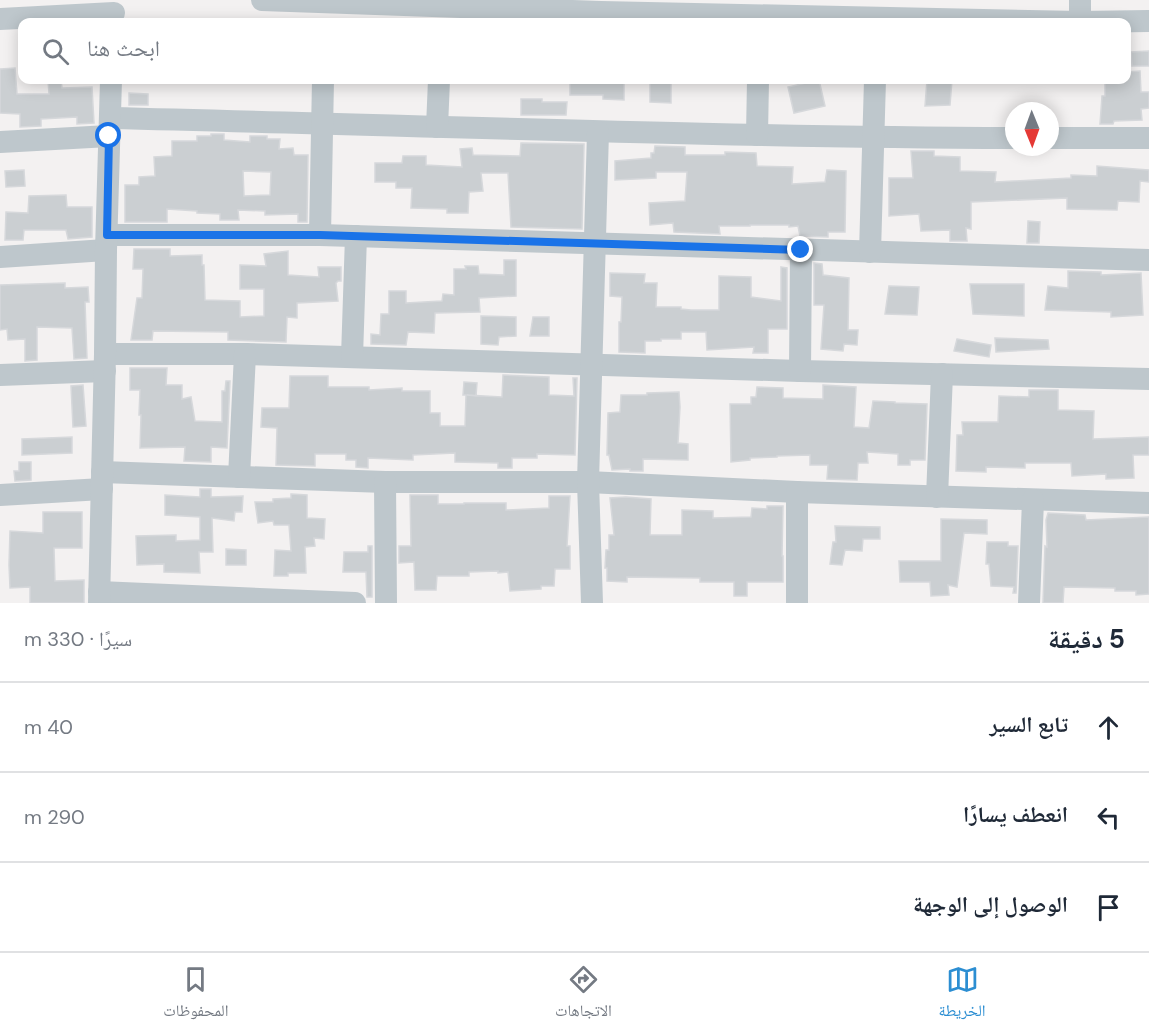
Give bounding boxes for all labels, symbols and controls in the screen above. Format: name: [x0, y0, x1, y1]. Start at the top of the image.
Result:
search box: [18, 18, 1131, 84]
text: ابحث هنا: [87, 34, 160, 63]
icon: search: [39, 35, 72, 68]
north arrow: [1005, 102, 1059, 156]
route start: [95, 122, 121, 148]
route end: [787, 236, 813, 262]
text: 5 دقيقة: [1048, 622, 1125, 656]
text: سيرًا · 330 m: [24, 626, 132, 652]
text: تابع السير: [989, 710, 1068, 739]
icon: ahead: [1092, 711, 1125, 744]
text: 40 m: [24, 714, 73, 740]
text: انعطف يسارًا: [963, 800, 1068, 829]
icon: left: [1092, 801, 1125, 834]
text: 290 m: [24, 804, 85, 830]
text: الوصول إلى الوجهة: [913, 890, 1068, 919]
icon: arrive: [1092, 891, 1125, 924]
tab: المحفوظات: [163, 963, 228, 1026]
tab: الاتجاهات: [555, 963, 612, 1026]
tab: الخريطة: [939, 963, 986, 1026]

